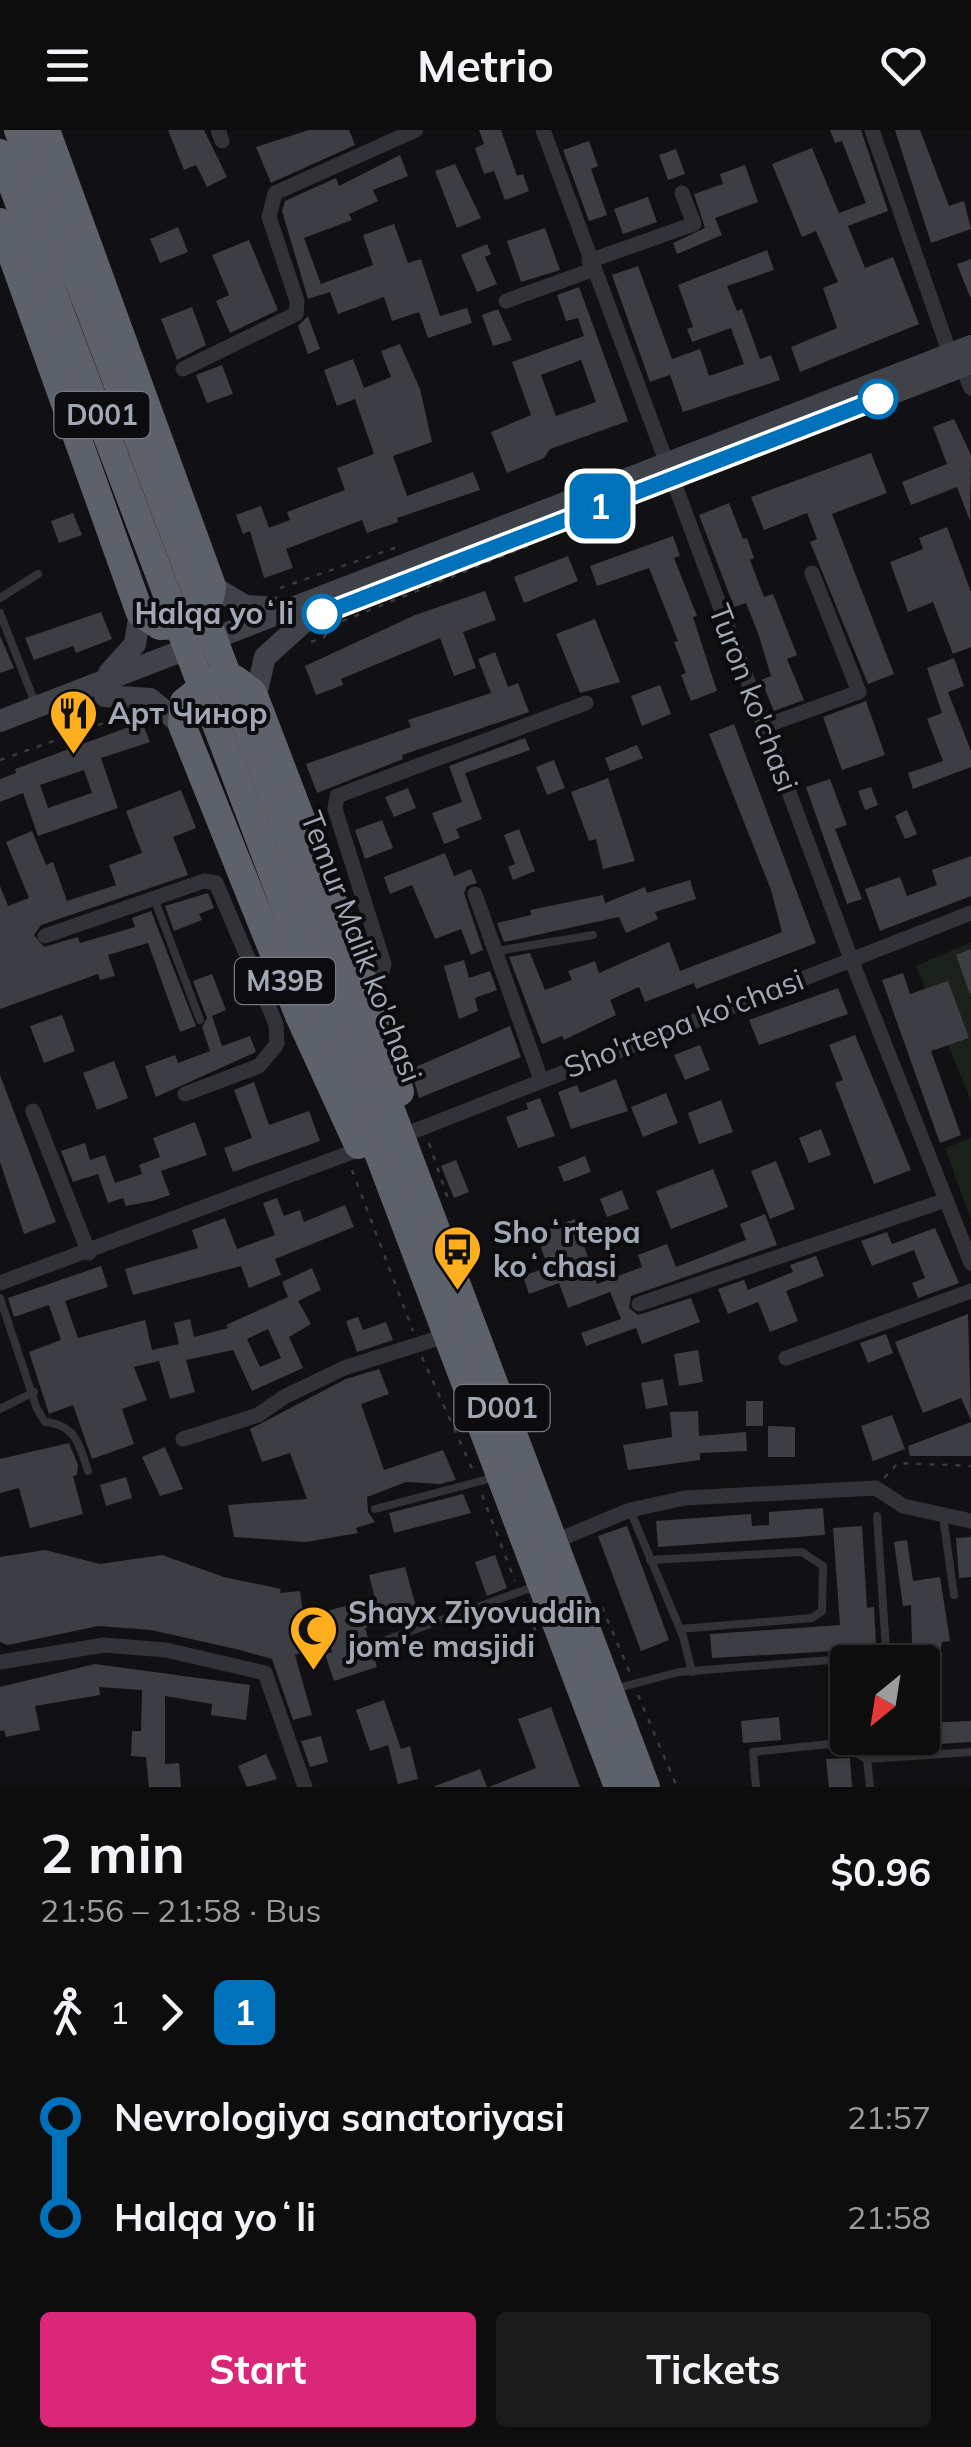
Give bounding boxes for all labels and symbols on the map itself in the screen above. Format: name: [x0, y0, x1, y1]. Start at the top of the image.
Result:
unlabelled marker: [859, 380, 897, 418]
road number: D001: [54, 392, 150, 438]
line badge: 1: [568, 474, 632, 538]
place label: Halqa yoʻli: [135, 594, 294, 632]
marker: Halqa yoʻli: [303, 595, 341, 633]
street label: Turon ko'chasi: [701, 599, 807, 797]
restaurant icon: Арт Чинор: [47, 688, 99, 756]
place label: Арт Чинор: [108, 694, 268, 732]
street label: Temur Malik ko'chasi: [293, 806, 431, 1087]
road number: M39B: [235, 958, 335, 1004]
street label: Sho'rtepa ko'chasi: [559, 960, 809, 1086]
place label: Shoʻrtepa koʻchasi: [493, 1213, 641, 1285]
bus stop icon: Shoʻrtepa koʻchasi: [432, 1224, 484, 1292]
road number: D001: [454, 1385, 550, 1431]
place label: Shayx Ziyovuddin jom'e masjidi: [346, 1593, 601, 1665]
mosque icon: Shayx Ziyovuddin jom'e masjidi: [287, 1604, 339, 1672]
north arrow: [830, 1645, 940, 1755]

